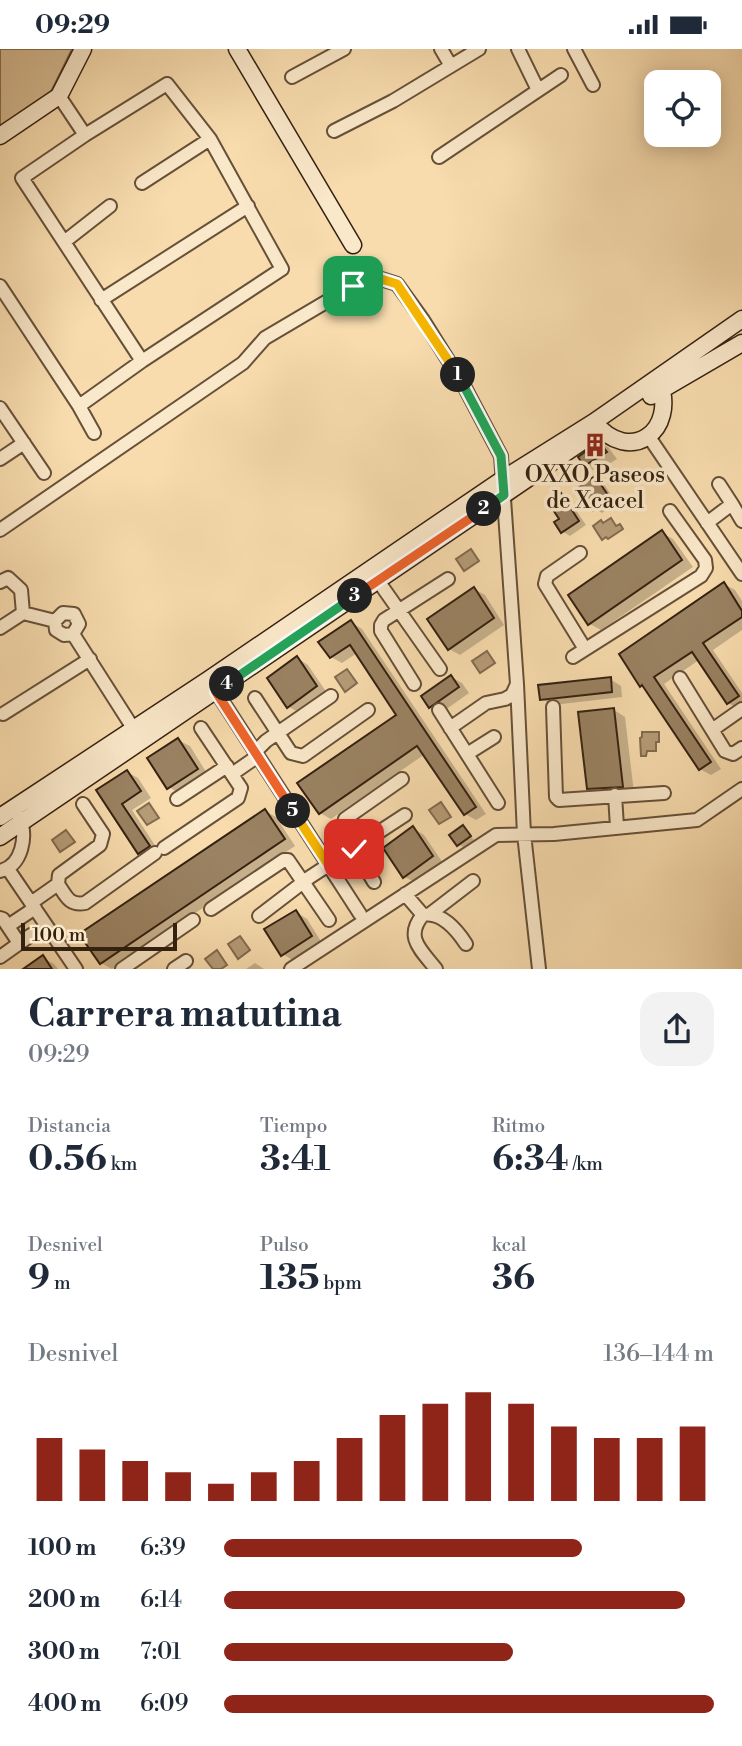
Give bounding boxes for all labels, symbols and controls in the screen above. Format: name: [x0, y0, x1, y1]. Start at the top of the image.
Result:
text: 09:29: [35, 9, 110, 41]
map controls: [644, 70, 721, 147]
button: locate: [644, 70, 721, 147]
pin: [323, 256, 383, 316]
icon: arrive: [334, 267, 372, 305]
pin: 1: [440, 357, 476, 393]
text: 1: [453, 362, 462, 386]
building icon: OXXO Paseos de Xcacel: [581, 431, 609, 459]
place label: OXXO Paseos de Xcacel: [525, 461, 665, 515]
pin: 2: [466, 491, 502, 526]
text: 2: [478, 496, 489, 520]
pin: 3: [338, 579, 372, 613]
text: 3: [349, 583, 360, 607]
pin: 4: [210, 667, 244, 701]
text: 4: [220, 671, 233, 695]
pin: 5: [276, 793, 310, 829]
text: 5: [287, 798, 298, 822]
pin: [324, 819, 384, 879]
icon: check: [335, 830, 373, 868]
scale bar: [21, 920, 177, 952]
text: 100 m: [32, 923, 85, 947]
text: Carrera matutina: [28, 991, 342, 1038]
button: share: [640, 992, 714, 1066]
text: 09:29: [28, 1041, 89, 1069]
text: Distancia: [28, 1114, 111, 1138]
text: Tiempo: [260, 1114, 327, 1138]
text: Ritmo: [492, 1114, 545, 1138]
text: 0.56: [28, 1138, 107, 1181]
text: 3:41: [260, 1138, 331, 1181]
text: 6:34: [492, 1138, 569, 1181]
text: km: [107, 1152, 137, 1176]
text: /km: [569, 1152, 603, 1176]
text: Desnivel: [28, 1233, 103, 1257]
text: Pulso: [260, 1233, 309, 1257]
text: kcal: [492, 1233, 526, 1257]
text: 9: [28, 1257, 50, 1300]
text: 135: [260, 1257, 320, 1300]
text: 36: [492, 1257, 535, 1300]
text: m: [50, 1271, 71, 1295]
text: bpm: [320, 1271, 362, 1295]
text: Desnivel: [28, 1340, 118, 1368]
text: 136–144 m: [603, 1340, 714, 1368]
text: 100 m: [28, 1534, 96, 1562]
text: 6:39: [140, 1534, 186, 1562]
text: 200 m: [28, 1586, 100, 1614]
text: 6:14: [140, 1586, 182, 1614]
text: 300 m: [28, 1638, 100, 1666]
text: 7:01: [140, 1638, 182, 1666]
text: 400 m: [28, 1690, 101, 1718]
text: 6:09: [140, 1690, 188, 1718]

